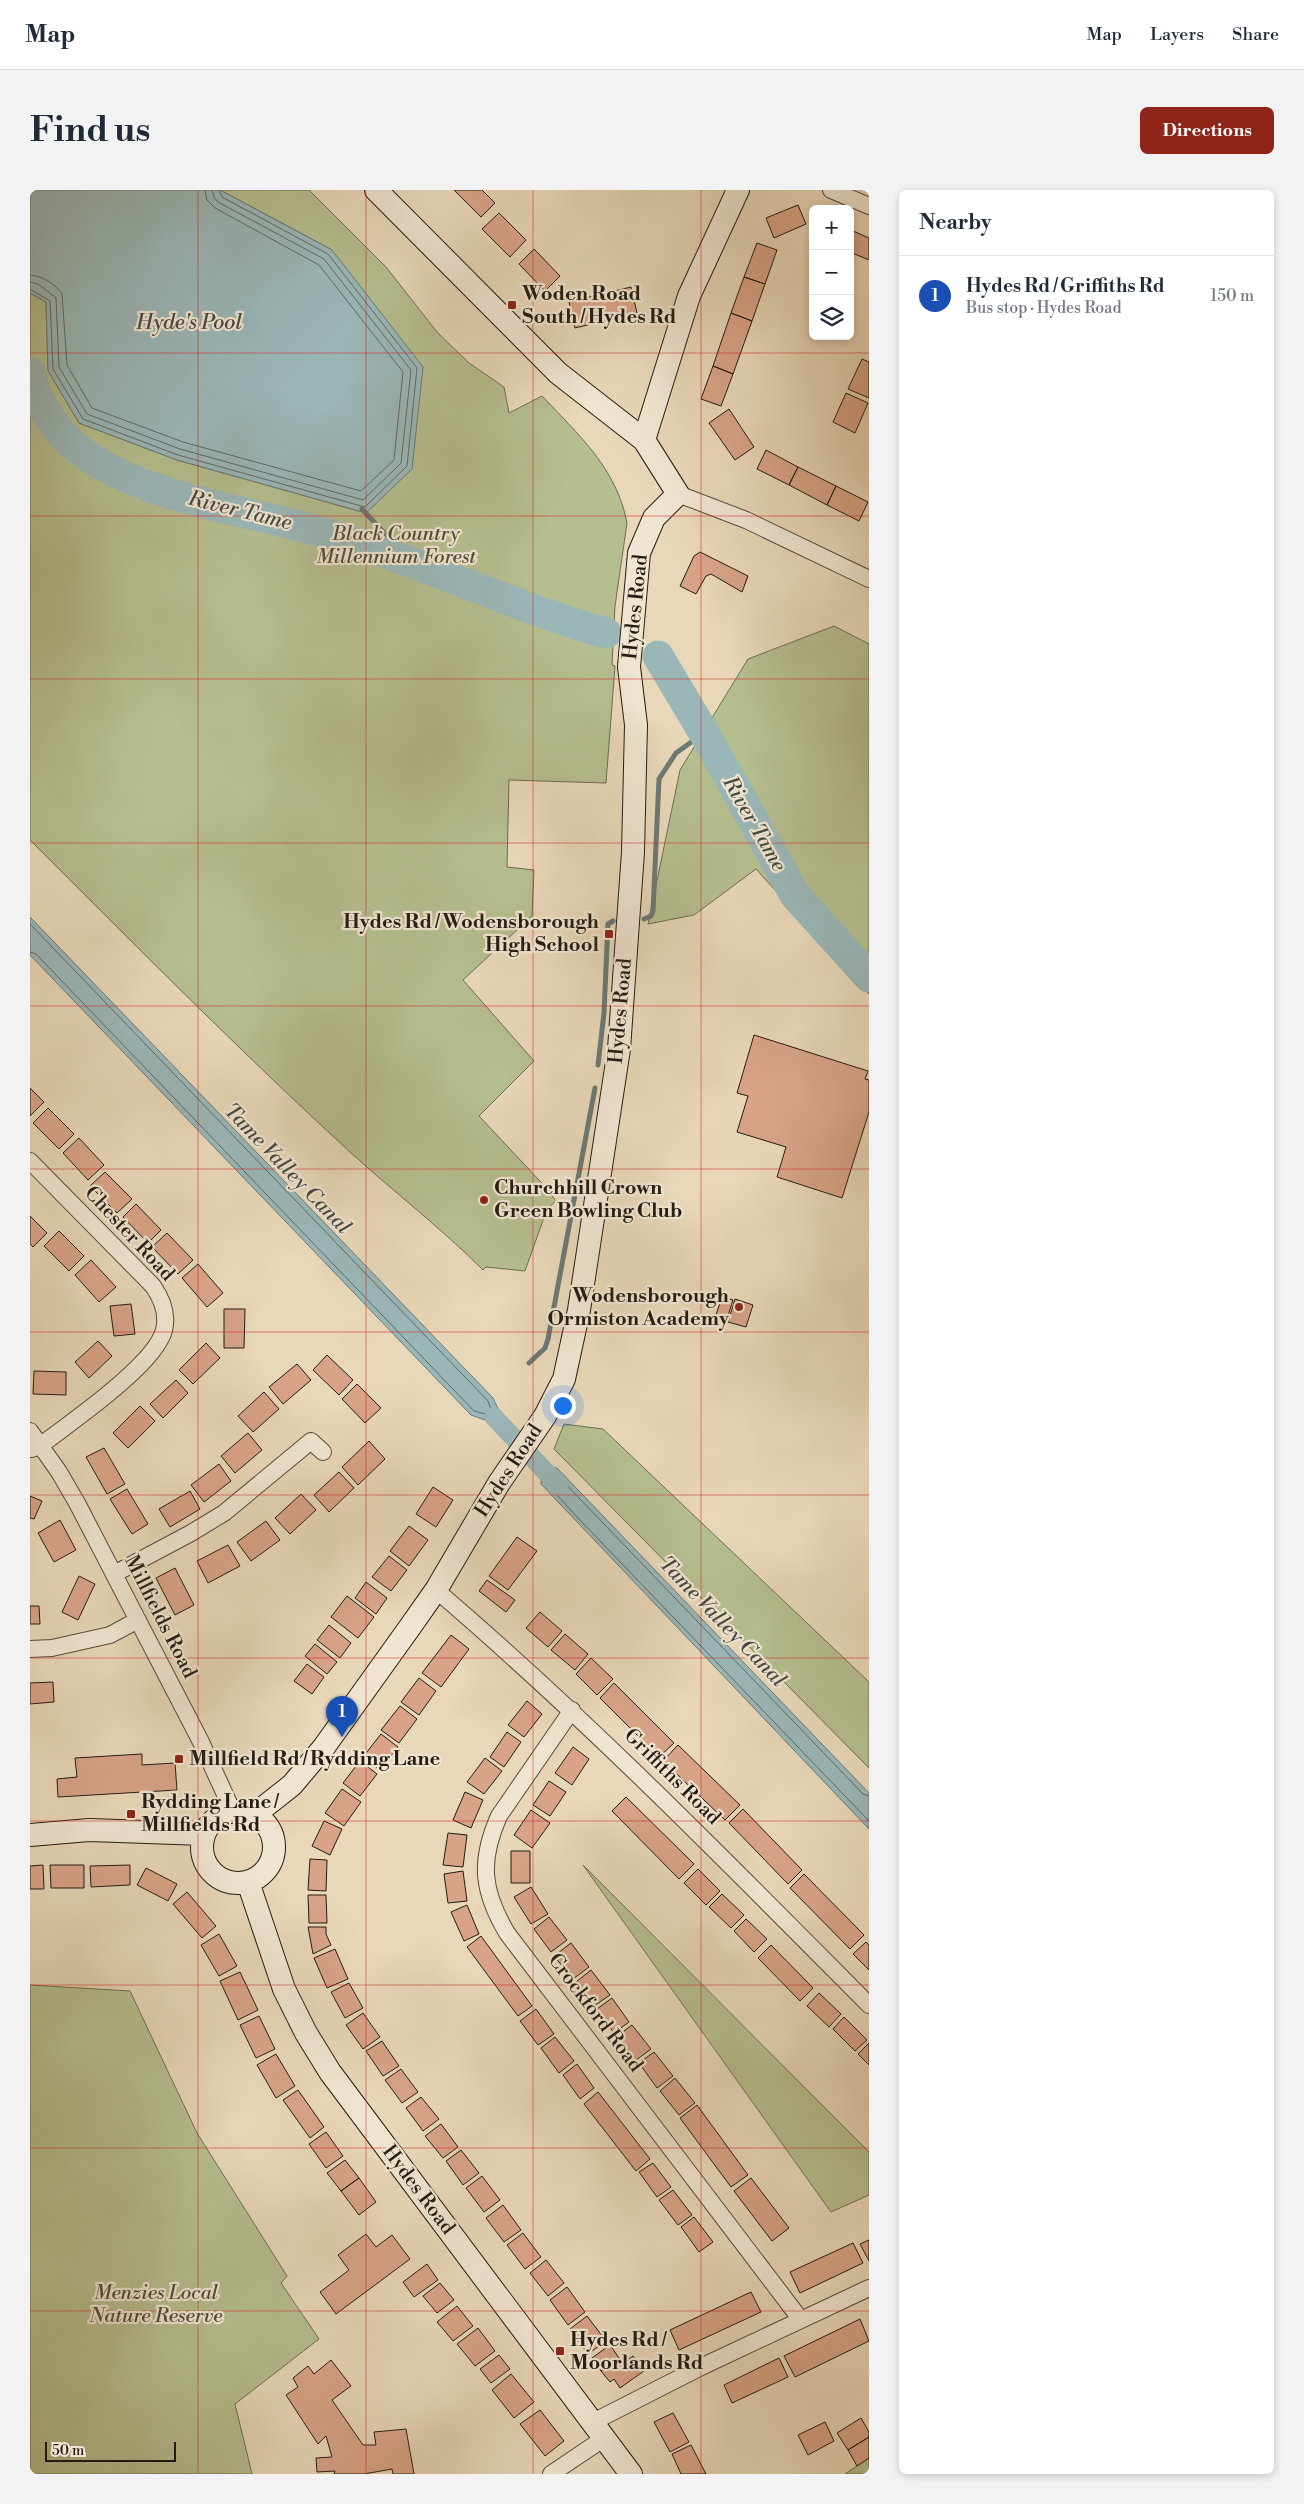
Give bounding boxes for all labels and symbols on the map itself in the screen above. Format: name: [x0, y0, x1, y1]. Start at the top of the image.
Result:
place label: Woden Road South / Hydes Rd: [521, 282, 677, 330]
marker: Woden Road South / Hydes Rd: [506, 299, 518, 311]
water label: Hyde's Pool: [135, 310, 242, 336]
water label: River Tame: [185, 485, 295, 536]
park label: Black Country Millennium Forest: [316, 522, 476, 570]
street label: Hydes Road: [618, 552, 654, 661]
water label: River Tame: [716, 771, 792, 876]
place label: Hydes Rd / Wodensborough High School: [343, 910, 600, 958]
marker: Hydes Rd / Wodensborough High School: [603, 928, 615, 940]
street label: Hydes Road: [604, 957, 638, 1065]
water label: Tame Valley Canal: [218, 1098, 356, 1240]
place label: Churchhill Crown Green Bowling Club: [494, 1176, 682, 1224]
street label: Chester Road: [79, 1181, 180, 1287]
marker: Churchhill Crown Green Bowling Club: [478, 1194, 490, 1206]
place label: Wodensborough Ormiston Academy: [547, 1284, 730, 1332]
marker: Wodensborough Ormiston Academy: [733, 1301, 745, 1313]
your location: [550, 1393, 576, 1419]
street label: Hydes Road: [470, 1419, 549, 1522]
street label: Millfields Road: [118, 1551, 202, 1683]
water label: Tame Valley Canal: [653, 1551, 791, 1693]
pin: 1: [326, 1696, 358, 1737]
street label: Griffiths Road: [618, 1723, 726, 1831]
place label: Millfield Rd / Rydding Lane: [189, 1747, 440, 1772]
marker: Millfield Rd / Rydding Lane: [173, 1753, 185, 1765]
place label: Rydding Lane / Millfields Rd: [141, 1790, 279, 1838]
marker: Rydding Lane / Millfields Rd: [125, 1808, 137, 1820]
street label: Crockford Road: [542, 1949, 648, 2078]
street label: Hydes Road: [376, 2140, 460, 2240]
park label: Menzies Local Nature Reserve: [88, 2281, 223, 2329]
place label: Hydes Rd / Moorlands Rd: [570, 2328, 704, 2376]
marker: Hydes Rd / Moorlands Rd: [554, 2345, 566, 2357]
scale bar: [45, 2439, 176, 2462]

